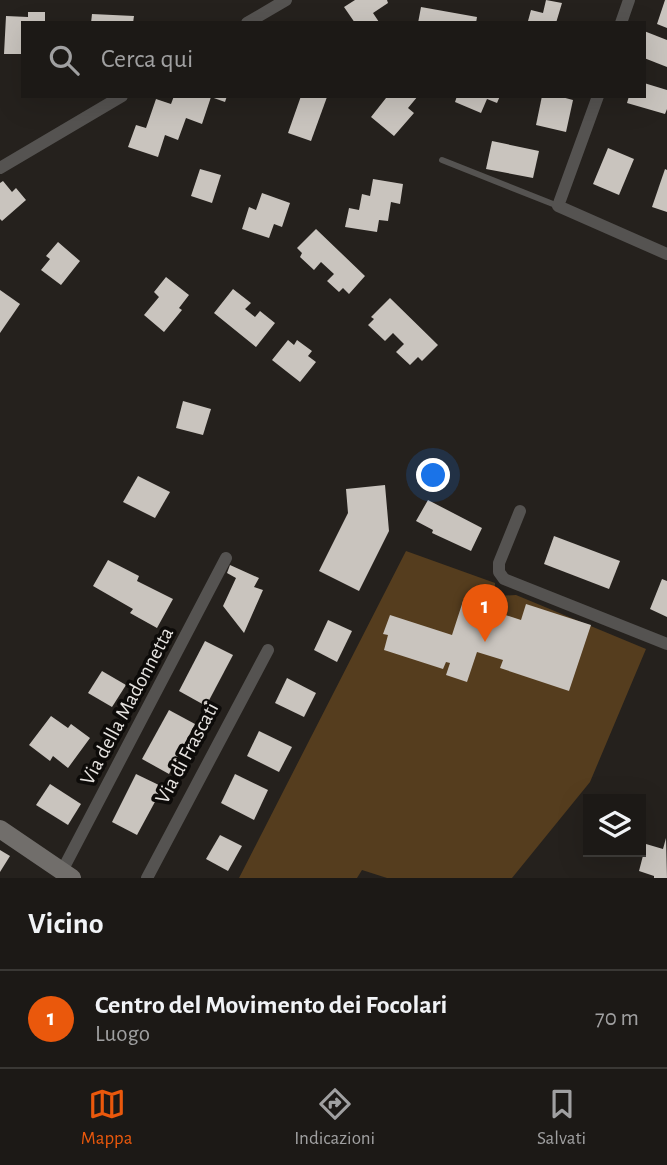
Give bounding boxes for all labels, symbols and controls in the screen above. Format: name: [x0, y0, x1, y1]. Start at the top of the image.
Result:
search box: [21, 21, 646, 98]
icon: search: [45, 41, 83, 79]
text: Cerca qui: [101, 46, 193, 72]
your location: [416, 458, 450, 492]
pin: 1: [462, 584, 508, 642]
street label: Via della Madonnetta: [77, 623, 178, 788]
street label: Via di Frascati: [152, 699, 222, 807]
map controls: [583, 794, 646, 857]
button: layers: [583, 794, 646, 857]
text: Vicino: [28, 909, 104, 939]
text: Centro del Movimento dei Focolari: [95, 992, 447, 1018]
text: 1: [47, 1007, 55, 1030]
text: 70 m: [595, 1007, 639, 1030]
text: Luogo: [95, 1023, 150, 1046]
tab: Mappa: [81, 1085, 133, 1150]
tab: Indicazioni: [294, 1085, 375, 1150]
tab: Salvati: [537, 1085, 586, 1150]

